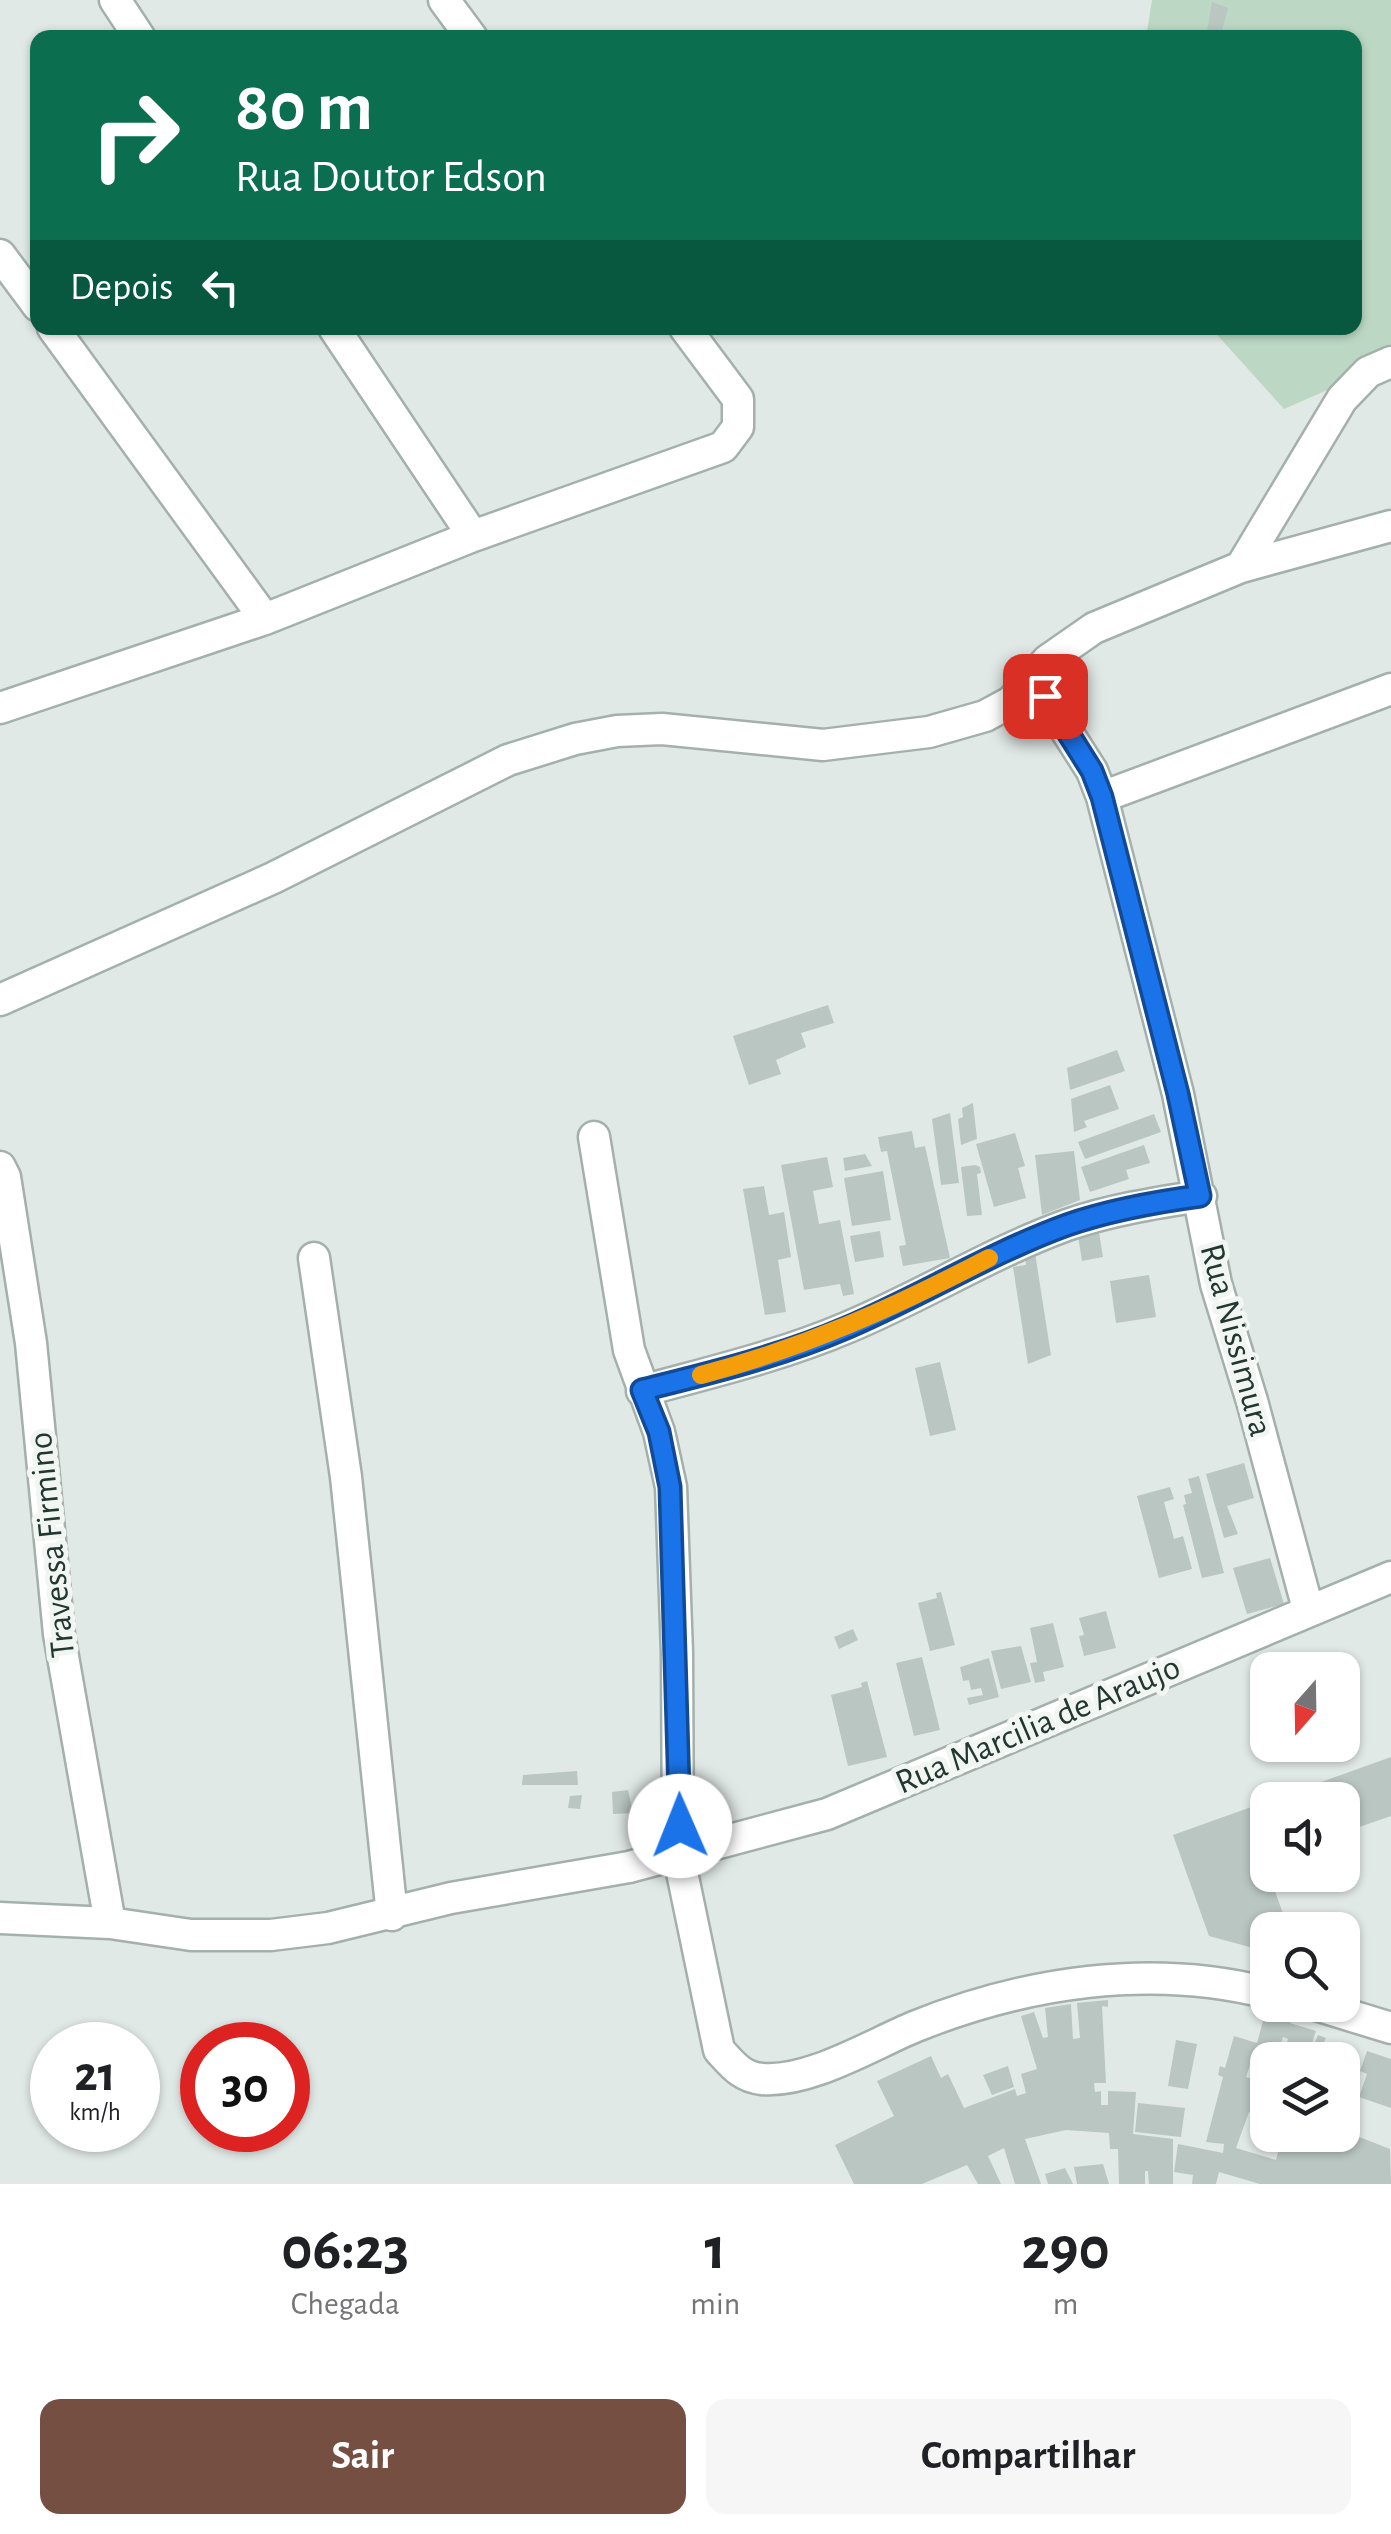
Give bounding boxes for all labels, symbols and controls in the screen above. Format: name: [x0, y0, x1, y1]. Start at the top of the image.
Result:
icon: right: [70, 70, 200, 200]
text: 80 m: [235, 73, 373, 143]
text: Rua Doutor Edson: [235, 155, 547, 200]
icon: left: [193, 260, 248, 315]
text: Depois: [70, 269, 173, 307]
pin: [1003, 654, 1088, 739]
icon: arrive: [1018, 669, 1073, 724]
street label: Rua Nissimura: [1193, 1240, 1279, 1440]
street label: Travessa Firmino: [23, 1431, 81, 1659]
street label: Rua Marcilia de Araujo: [891, 1649, 1185, 1801]
north arrow: [1250, 1652, 1360, 1762]
map controls: [1250, 1652, 1360, 2152]
position arrow: [628, 1774, 732, 1878]
button: sound: [1250, 1782, 1360, 1892]
button: search: [1250, 1912, 1360, 2022]
speed limit sign: 30: [180, 2022, 310, 2152]
button: layers: [1250, 2042, 1360, 2152]
text: 21: [74, 2050, 116, 2100]
text: km/h: [69, 2100, 121, 2125]
text: 06:23: [281, 2220, 409, 2280]
text: 1: [704, 2220, 726, 2280]
text: 290: [1021, 2220, 1110, 2280]
text: Chegada: [291, 2288, 400, 2320]
text: min: [690, 2288, 740, 2320]
text: m: [1053, 2288, 1078, 2320]
button: Sair: [40, 2399, 686, 2514]
button: Compartilhar: [706, 2399, 1351, 2514]

